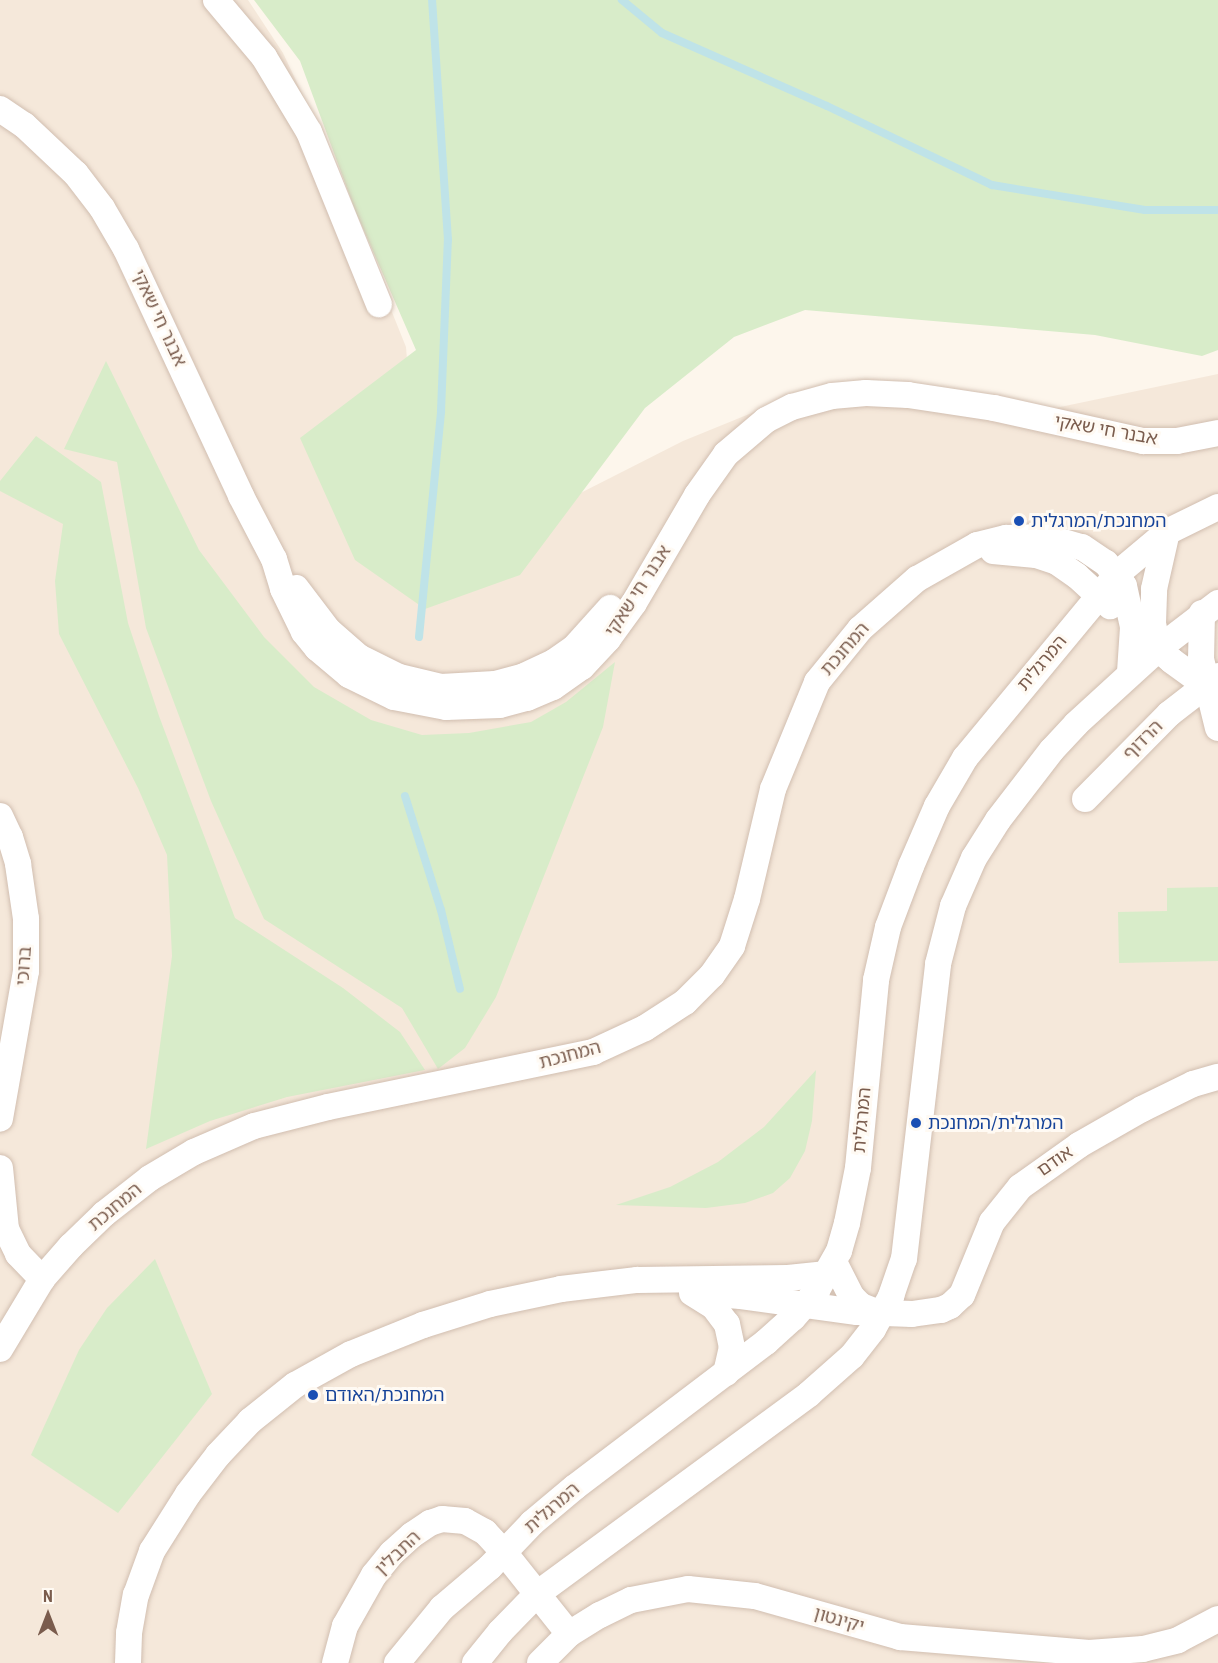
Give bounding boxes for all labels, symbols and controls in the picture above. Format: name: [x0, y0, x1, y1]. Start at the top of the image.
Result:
street label: אבנר חי שאקי: [127, 266, 191, 370]
street label: אבנר חי שאקי: [1053, 410, 1159, 450]
place label: המחנכת/המרגלית: [1031, 510, 1166, 532]
marker: המחנכת/המרגלית: [1012, 514, 1026, 528]
street label: אבנר חי שאקי: [601, 541, 675, 641]
street label: המחנכת: [816, 618, 874, 680]
street label: המרגלית: [1013, 631, 1071, 695]
street label: הרדוף: [1119, 716, 1167, 764]
street label: ברוכי: [12, 946, 36, 986]
street label: המחנכת: [537, 1036, 603, 1074]
street label: המרגלית: [848, 1086, 876, 1154]
place label: המרגלית/המחנכת: [928, 1112, 1063, 1134]
marker: המרגלית/המחנכת: [909, 1116, 923, 1130]
street label: אודם: [1033, 1141, 1077, 1181]
street label: המחנכת: [84, 1178, 146, 1236]
place label: המחנכת/האודם: [325, 1384, 444, 1406]
marker: המחנכת/האודם: [306, 1388, 320, 1402]
street label: המרגלית: [520, 1478, 584, 1538]
street label: התבלין: [371, 1526, 425, 1580]
north arrow: [18, 1585, 78, 1645]
text: N: [43, 1587, 53, 1606]
street label: יקינטון: [811, 1603, 867, 1637]

